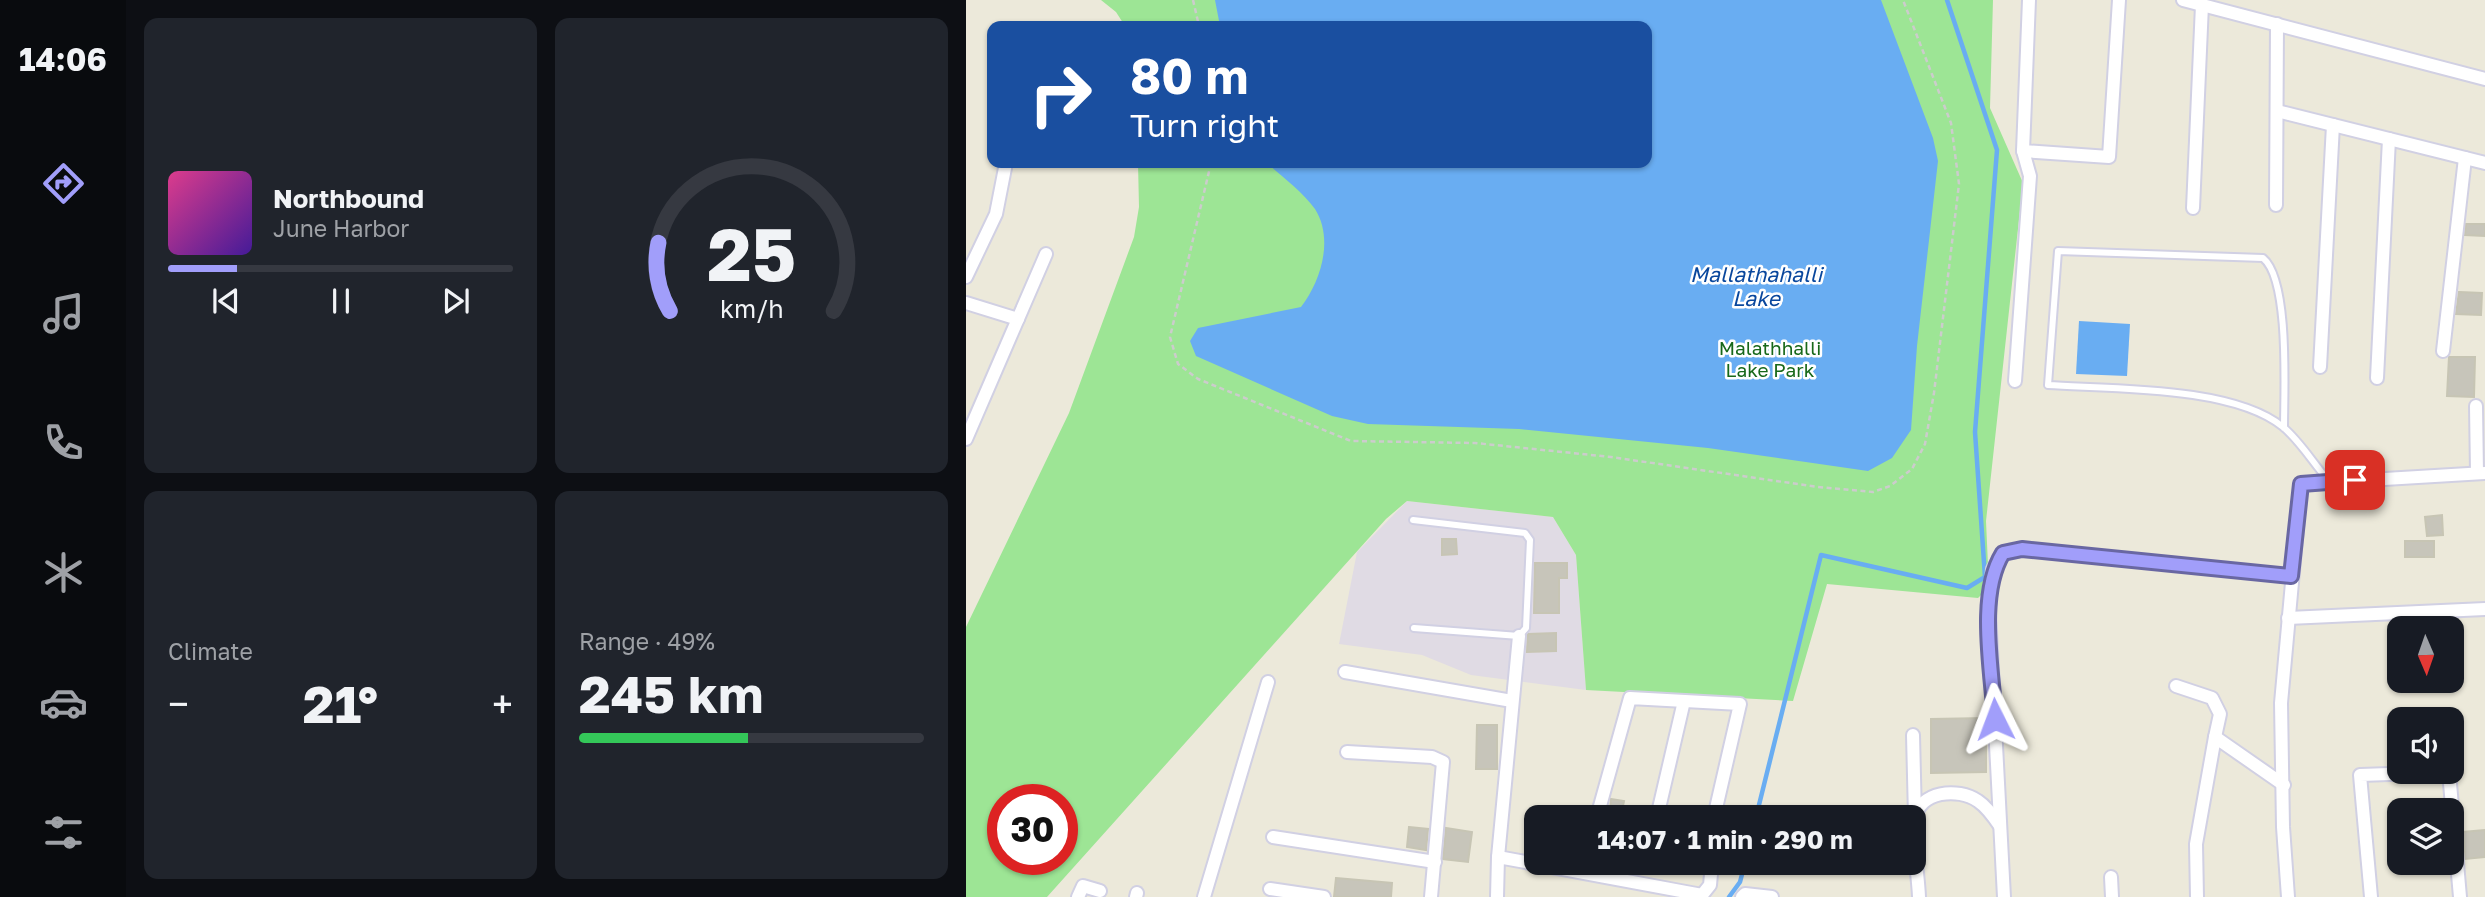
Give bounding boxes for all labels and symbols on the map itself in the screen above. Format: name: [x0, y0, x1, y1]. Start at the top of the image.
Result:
water label: Mallathahalli Lake: [1690, 261, 1824, 311]
park label: Malathhalli Lake Park: [1719, 336, 1821, 381]
pin: [2325, 450, 2385, 510]
north arrow: [2387, 616, 2464, 693]
position arrow: [1958, 682, 2032, 756]
speed limit sign: 30: [987, 784, 1078, 875]

